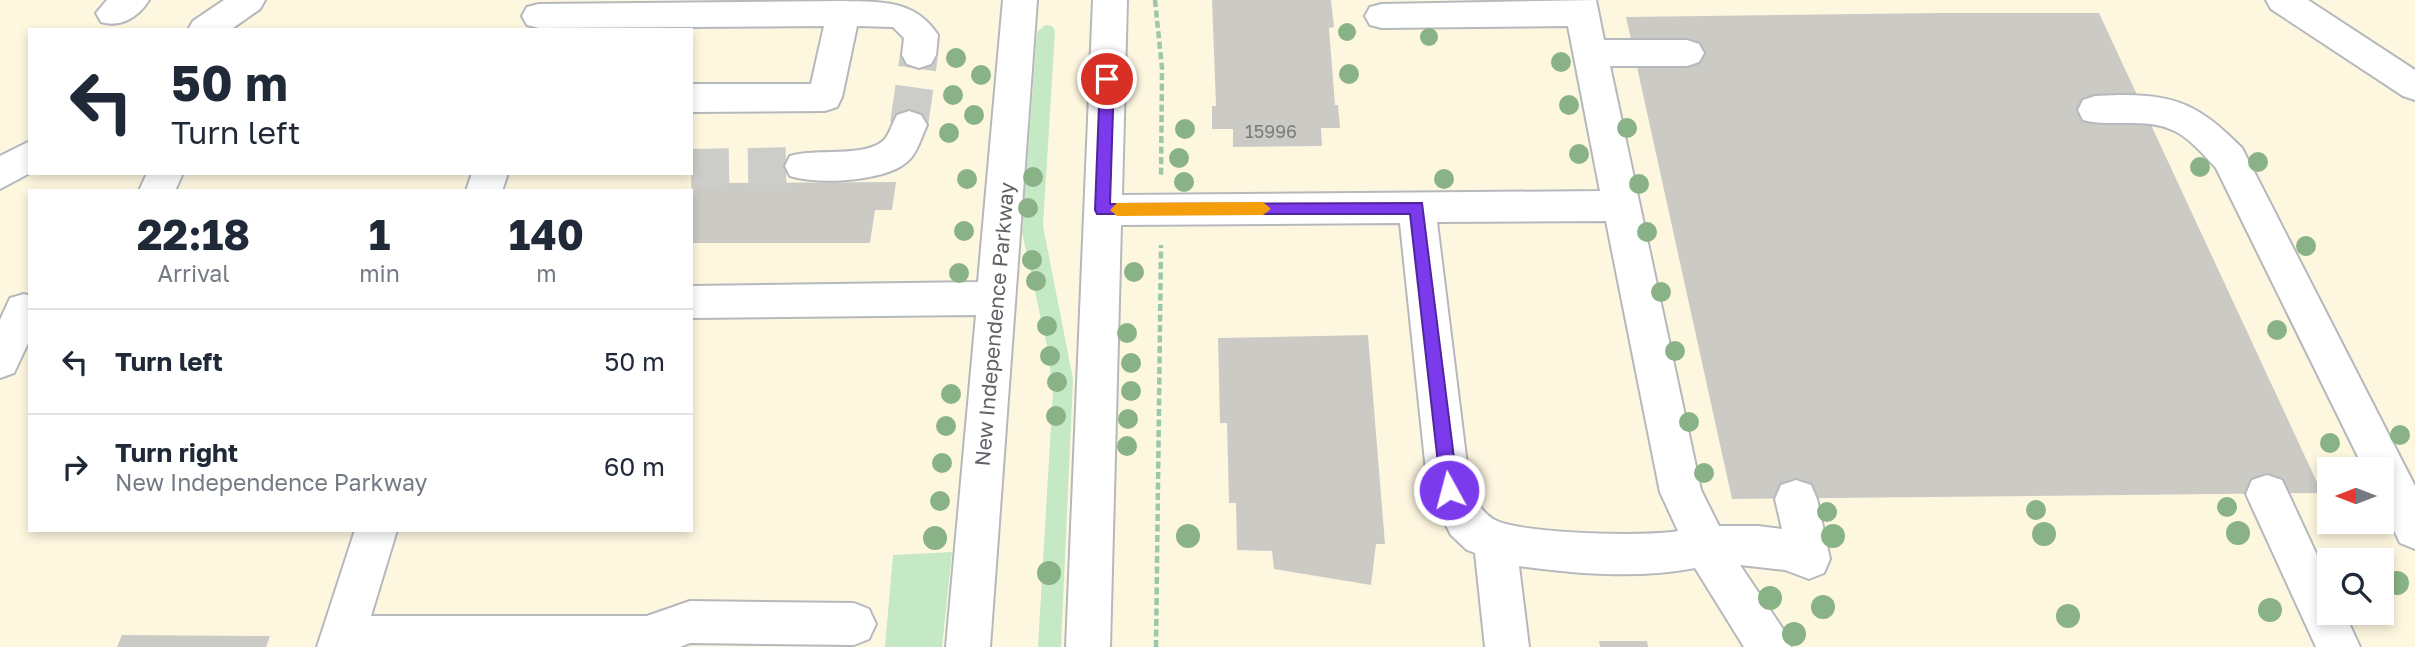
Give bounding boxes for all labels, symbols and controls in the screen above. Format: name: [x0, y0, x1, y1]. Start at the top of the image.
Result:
pin: [1077, 49, 1137, 109]
text: 50 m: [171, 53, 288, 112]
icon: left: [56, 56, 147, 147]
icon: arrive: [1088, 60, 1126, 98]
text: Turn left: [171, 113, 300, 151]
house number: 15996: [1245, 120, 1297, 142]
street label: New Independence Parkway: [969, 181, 1019, 467]
text: 22:18: [137, 209, 250, 259]
text: 1: [369, 209, 390, 259]
text: 140: [509, 209, 584, 259]
text: Arrival: [158, 259, 230, 287]
text: min: [359, 259, 400, 287]
text: m: [536, 259, 557, 287]
icon: left: [56, 343, 94, 381]
text: Turn left: [115, 346, 223, 377]
text: 50 m: [604, 346, 665, 377]
text: Turn right: [115, 437, 238, 468]
icon: right: [56, 448, 94, 486]
text: 60 m: [604, 451, 665, 482]
position arrow: [1412, 453, 1486, 527]
north arrow: [2317, 457, 2394, 534]
map controls: [2317, 457, 2394, 625]
text: New Independence Parkway: [115, 468, 427, 496]
button: search: [2317, 548, 2394, 625]

